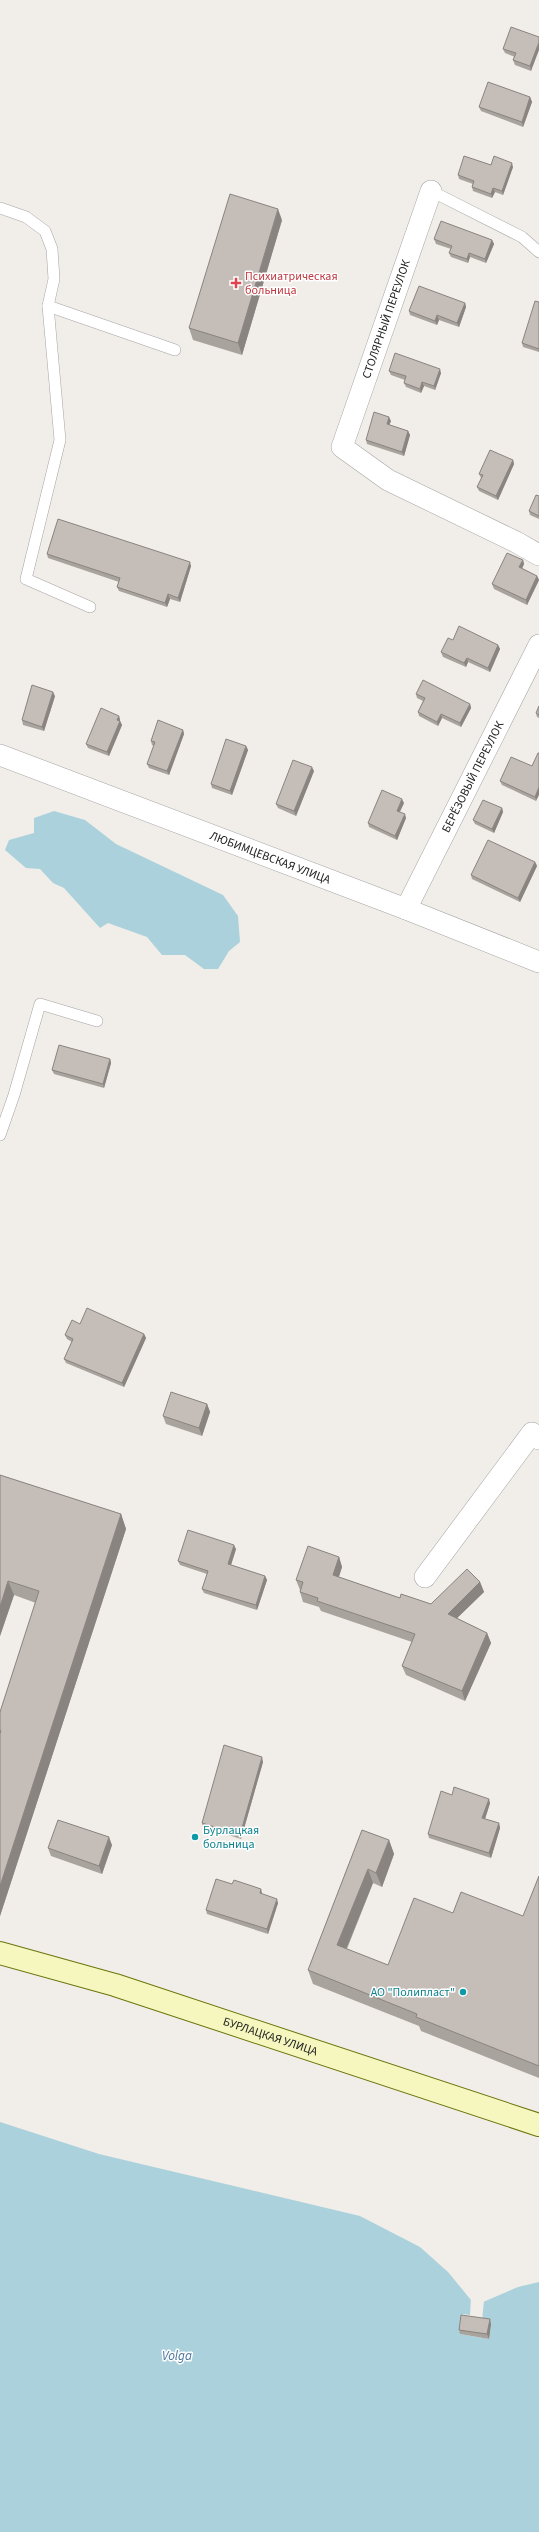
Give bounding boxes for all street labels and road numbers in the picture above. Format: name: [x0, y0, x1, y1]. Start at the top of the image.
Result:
street label: СТОЛЯРНЫЙ ПЕРЕУЛОК: [358, 257, 415, 381]
street label: БЕРЁЗОВЫЙ ПЕРЕУЛОК: [438, 718, 508, 836]
street label: ЛЮБИМЦЕВСКАЯ УЛИЦА: [207, 827, 333, 889]
street label: БУРЛАЦКАЯ УЛИЦА: [221, 2013, 320, 2060]

